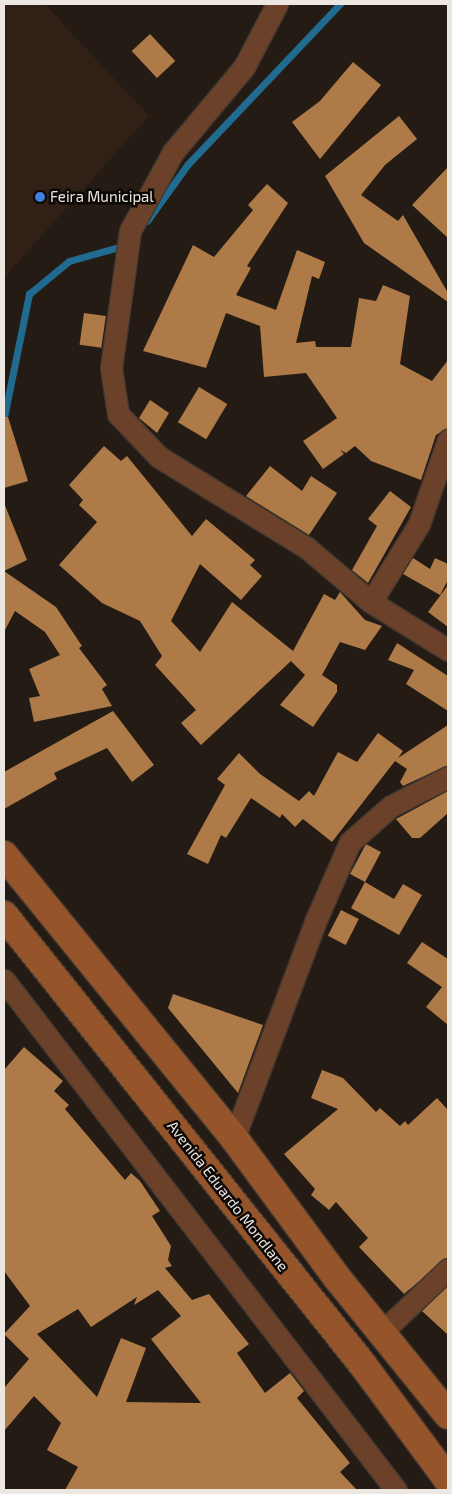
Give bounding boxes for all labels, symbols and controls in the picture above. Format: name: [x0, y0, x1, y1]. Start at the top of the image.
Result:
place label: Feira Municipal: [50, 188, 154, 206]
marker: Feira Municipal: [34, 191, 46, 203]
street label: Avenida Eduardo Mondlane: [164, 1117, 292, 1275]

